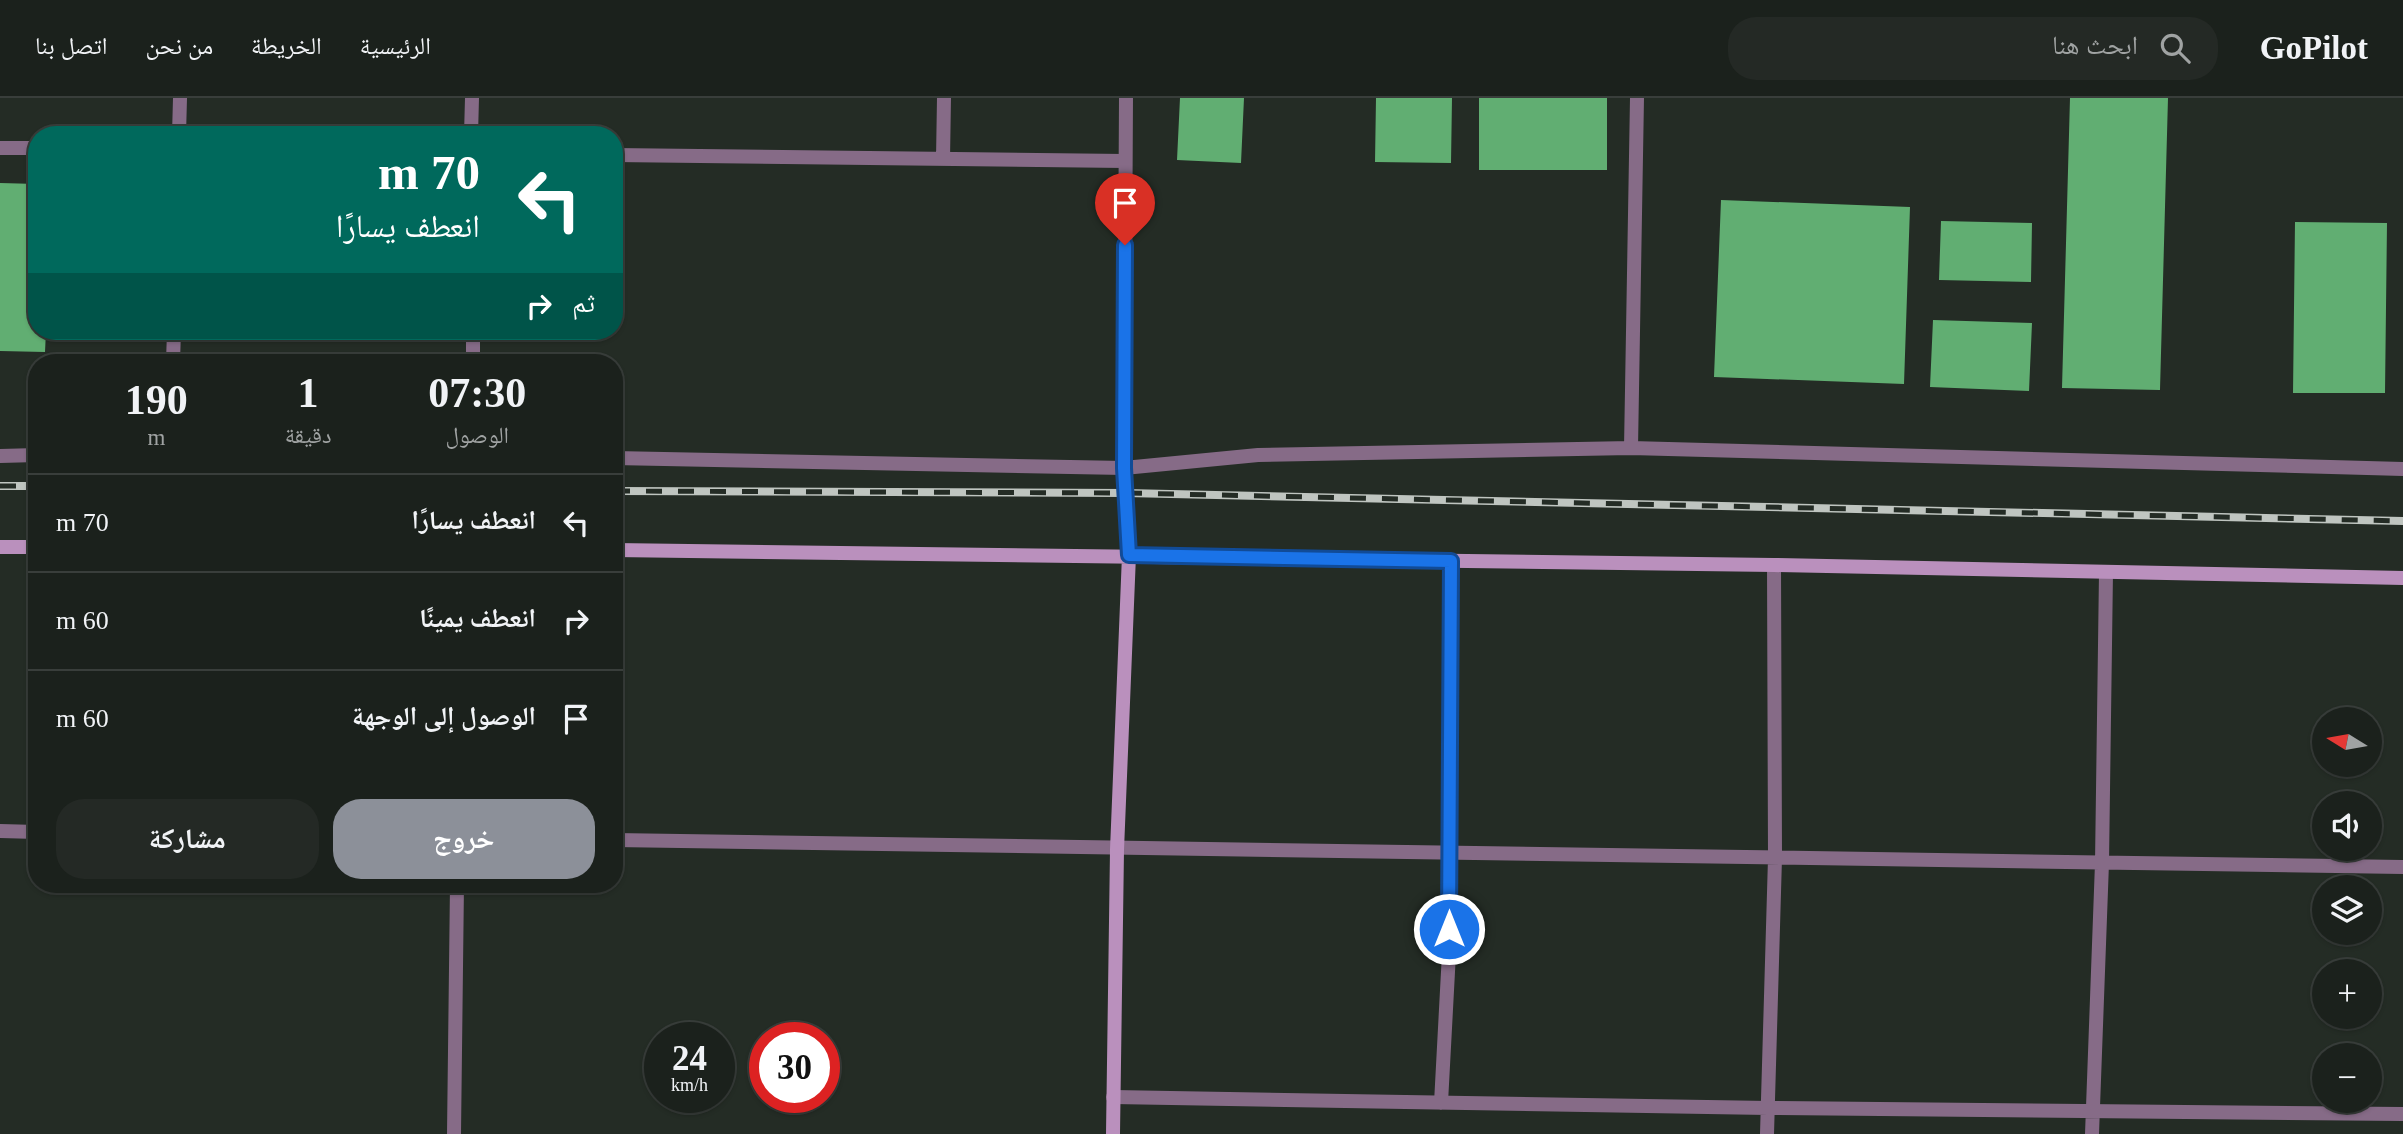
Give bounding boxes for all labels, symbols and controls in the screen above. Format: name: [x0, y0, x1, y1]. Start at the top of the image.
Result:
search box: [1728, 17, 2218, 80]
icon: search: [2156, 29, 2194, 67]
text: GoPilot: [2260, 30, 2368, 66]
text: ابحث هنا: [2052, 31, 2138, 60]
text: اتصل بنا: [35, 33, 107, 59]
text: من نحن: [145, 33, 213, 59]
text: الخريطة: [251, 33, 322, 59]
text: الرئيسية: [360, 33, 431, 59]
text: 70 m: [378, 145, 480, 200]
icon: left: [504, 154, 595, 245]
pin: [1095, 173, 1155, 245]
icon: arrive: [1106, 184, 1144, 222]
text: انعطف يسارًا: [336, 208, 480, 244]
icon: right: [520, 287, 558, 325]
text: ثم: [572, 289, 595, 318]
text: 1: [298, 370, 319, 416]
text: 07:30: [428, 370, 526, 416]
text: 190: [125, 377, 188, 423]
text: دقيقة: [285, 423, 331, 448]
text: الوصول: [445, 423, 509, 448]
text: m: [147, 425, 165, 450]
icon: left: [557, 504, 595, 542]
text: انعطف يسارًا: [412, 506, 536, 535]
text: 70 m: [56, 508, 109, 537]
icon: right: [557, 602, 595, 640]
text: انعطف يمينًا: [419, 604, 536, 633]
text: 60 m: [56, 606, 109, 635]
icon: arrive: [557, 700, 595, 738]
text: الوصول إلى الوجهة: [352, 702, 536, 731]
text: 60 m: [56, 704, 109, 733]
north arrow: [2312, 707, 2382, 777]
map controls: [2312, 707, 2382, 1113]
button: sound: [2312, 791, 2382, 861]
button: مشاركة: [56, 799, 319, 879]
button: خروج: [333, 799, 595, 879]
button: layers: [2312, 875, 2382, 945]
position arrow: [1412, 892, 1486, 966]
button: +: [2312, 959, 2382, 1029]
speed limit sign: 30: [749, 1022, 840, 1113]
text: 24: [672, 1039, 707, 1078]
button: −: [2312, 1043, 2382, 1113]
text: km/h: [671, 1075, 708, 1095]

